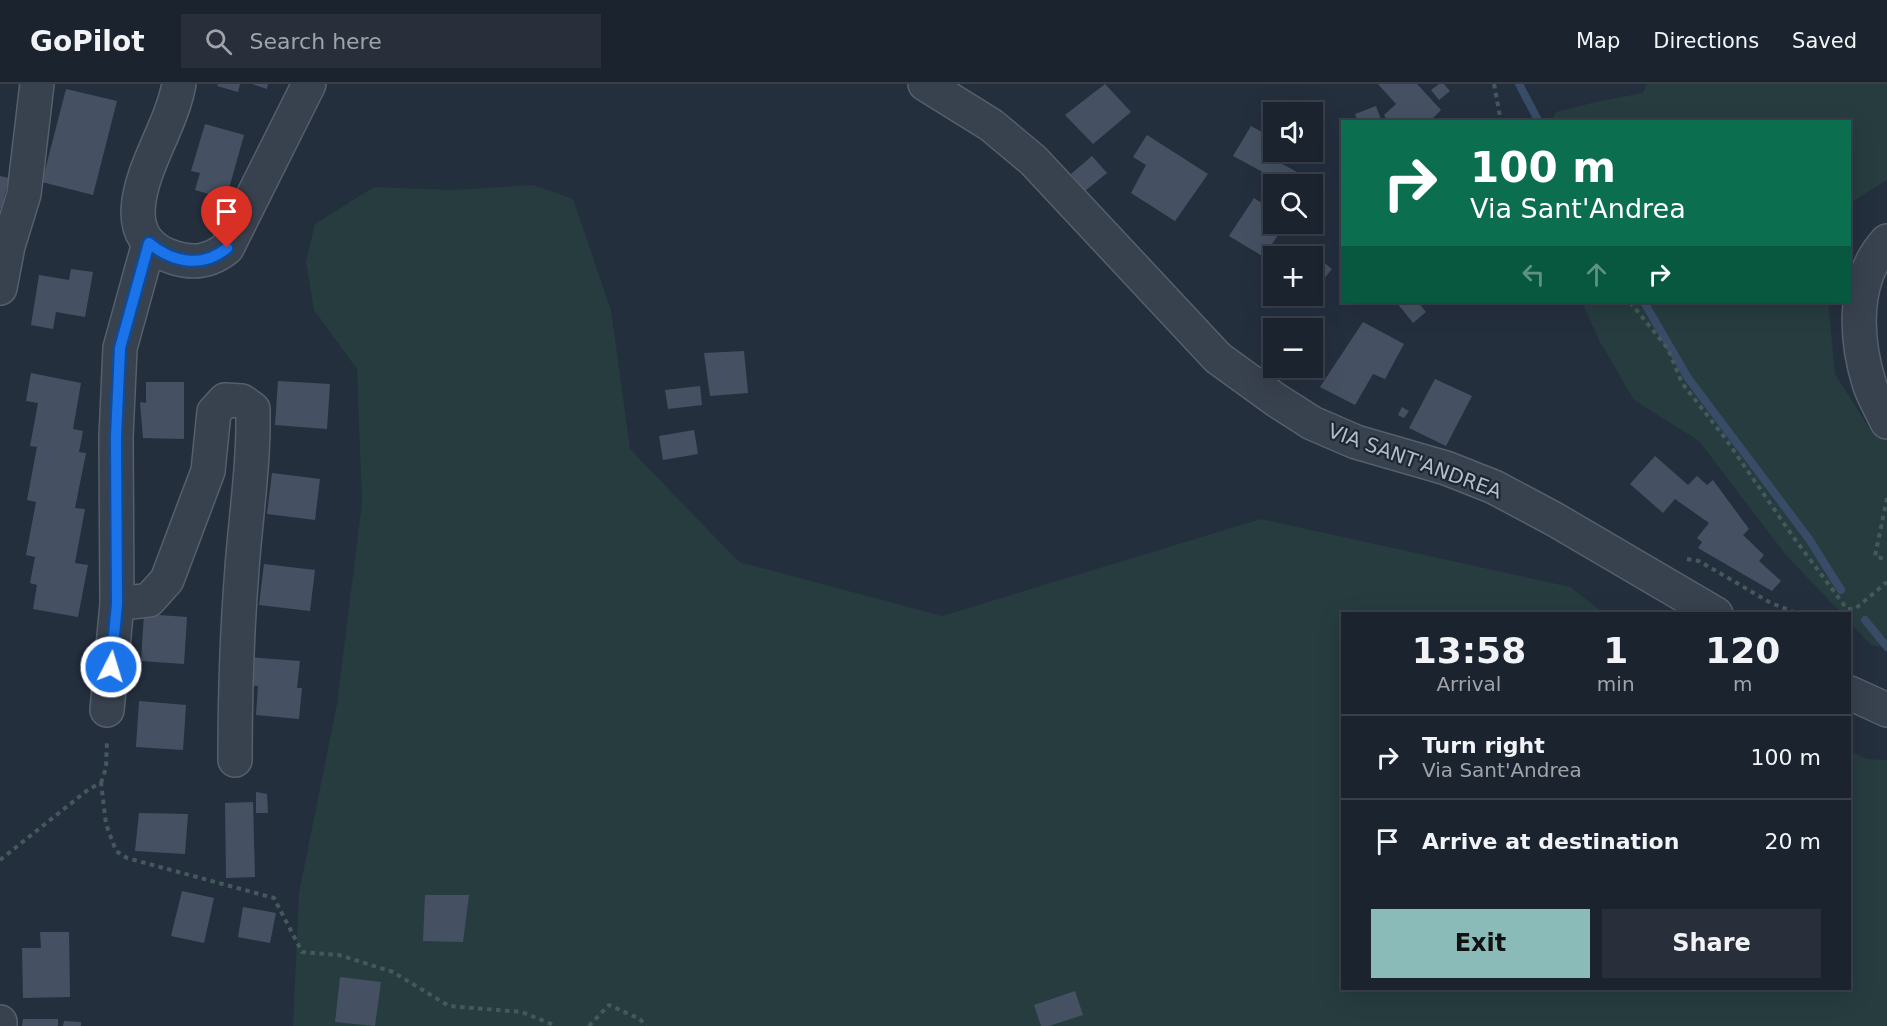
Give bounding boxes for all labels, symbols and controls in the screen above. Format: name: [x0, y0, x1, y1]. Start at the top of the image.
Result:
search box: [181, 14, 601, 68]
text: GoPilot: [30, 25, 145, 58]
icon: search: [202, 25, 235, 58]
text: Search here: [250, 29, 382, 54]
text: Map: [1576, 29, 1620, 53]
text: Directions: [1653, 29, 1759, 53]
text: Saved: [1792, 29, 1857, 53]
map controls: [1263, 102, 1323, 378]
button: sound: [1263, 102, 1323, 162]
text: 100 m: [1470, 143, 1616, 192]
icon: right: [1371, 144, 1449, 222]
button: search: [1263, 174, 1323, 234]
pin: [201, 186, 252, 248]
text: Via Sant'Andrea: [1470, 193, 1686, 224]
icon: arrive: [210, 195, 243, 228]
button: +: [1263, 246, 1323, 306]
icon: left: [1517, 258, 1550, 291]
icon: ahead: [1580, 258, 1613, 291]
icon: right: [1643, 258, 1676, 291]
button: −: [1263, 318, 1323, 378]
street label: VIA SANT'ANDREA: [1325, 418, 1506, 504]
text: 13:58: [1412, 630, 1526, 671]
text: 1: [1603, 630, 1628, 671]
text: 120: [1705, 630, 1780, 671]
position arrow: [79, 635, 143, 699]
text: Arrival: [1436, 672, 1501, 696]
text: min: [1597, 672, 1635, 696]
text: m: [1733, 672, 1753, 696]
text: Turn right: [1422, 733, 1545, 758]
icon: right: [1371, 741, 1404, 774]
text: 100 m: [1751, 745, 1821, 770]
text: Via Sant'Andrea: [1422, 758, 1582, 782]
icon: arrive: [1371, 825, 1404, 858]
text: Arrive at destination: [1422, 829, 1679, 854]
text: 20 m: [1765, 829, 1821, 854]
button: Exit: [1371, 909, 1590, 978]
button: Share: [1602, 909, 1821, 978]

